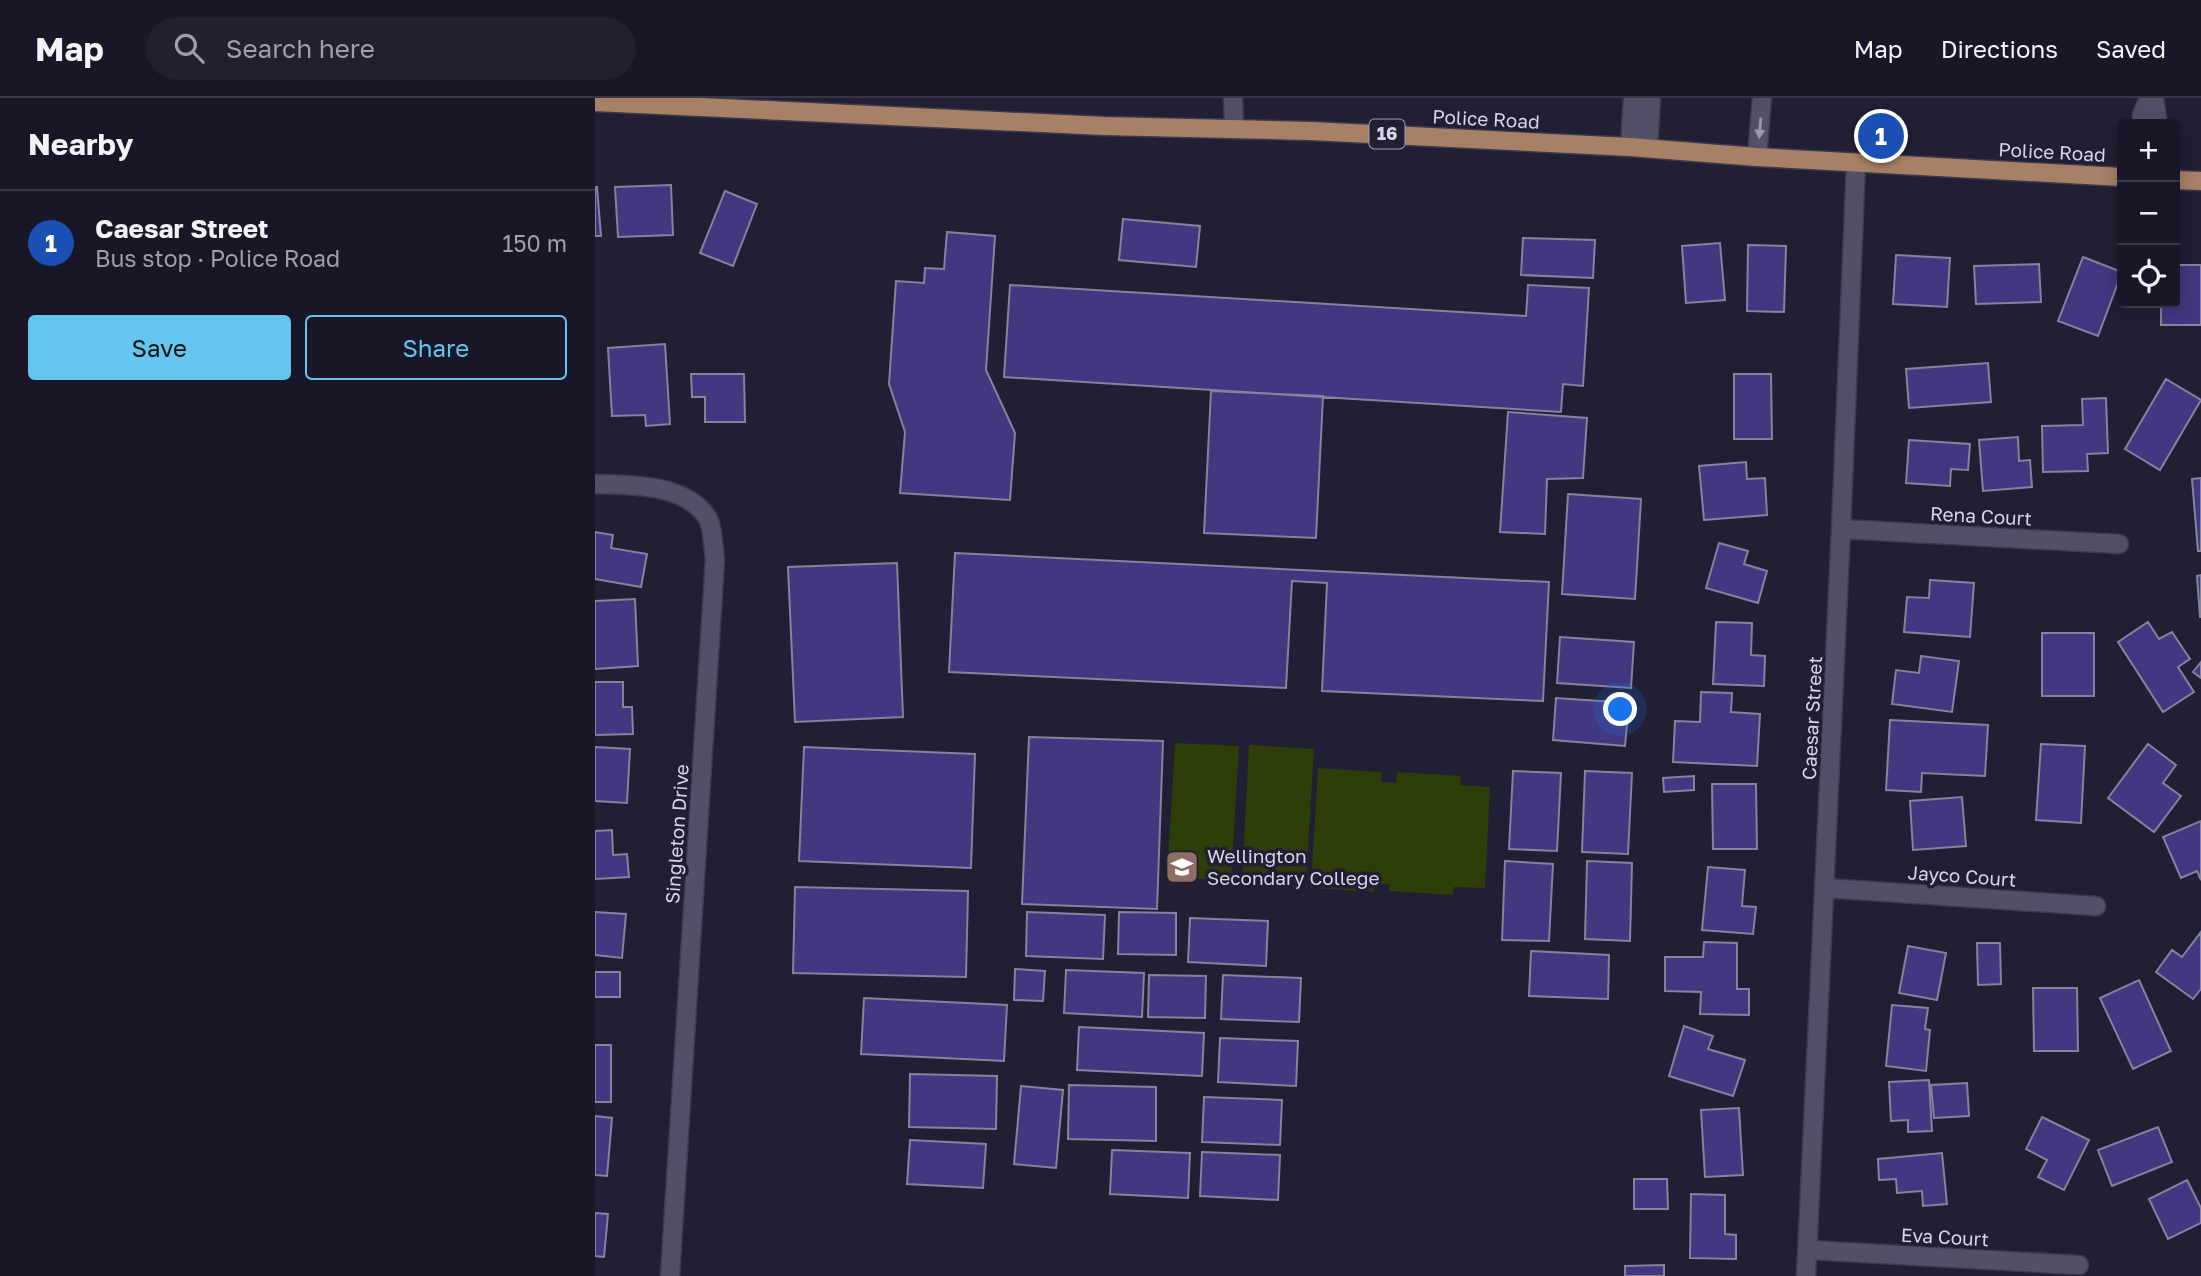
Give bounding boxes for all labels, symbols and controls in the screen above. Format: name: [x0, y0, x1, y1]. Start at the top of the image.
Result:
search box: [146, 17, 636, 80]
text: Map: [35, 29, 104, 68]
icon: search: [170, 29, 208, 67]
text: Search here: [226, 33, 375, 64]
text: Map: [1854, 34, 1903, 63]
text: Directions: [1941, 34, 2058, 63]
text: Saved: [2096, 34, 2166, 63]
street label: Police Road: [1432, 104, 1540, 133]
pin: 1: [1858, 110, 1904, 162]
one-way arrow: [1754, 117, 1765, 139]
map controls: [2117, 119, 2180, 308]
button: +: [2117, 119, 2180, 182]
road number: 16: [1369, 120, 1405, 149]
text: Nearby: [28, 126, 133, 162]
street label: Police Road: [1998, 137, 2106, 166]
button: −: [2117, 182, 2180, 245]
text: Caesar Street: [95, 213, 268, 244]
text: 1: [45, 229, 57, 257]
text: 150 m: [502, 229, 567, 257]
text: Bus stop · Police Road: [95, 244, 340, 272]
button: locate: [2117, 245, 2180, 308]
button: Save: [28, 315, 291, 380]
button: Share: [305, 315, 567, 380]
street label: Rena Court: [1929, 501, 2033, 530]
street label: Caesar Street: [1797, 656, 1826, 780]
your location: [1603, 692, 1637, 726]
street label: Singleton Drive: [660, 763, 693, 905]
place label: Wellington Secondary College: [1207, 844, 1379, 889]
school or university icon: Wellington Secondary College: [1163, 848, 1201, 886]
street label: Jayco Court: [1907, 860, 2017, 891]
street label: Eva Court: [1900, 1223, 1990, 1250]

